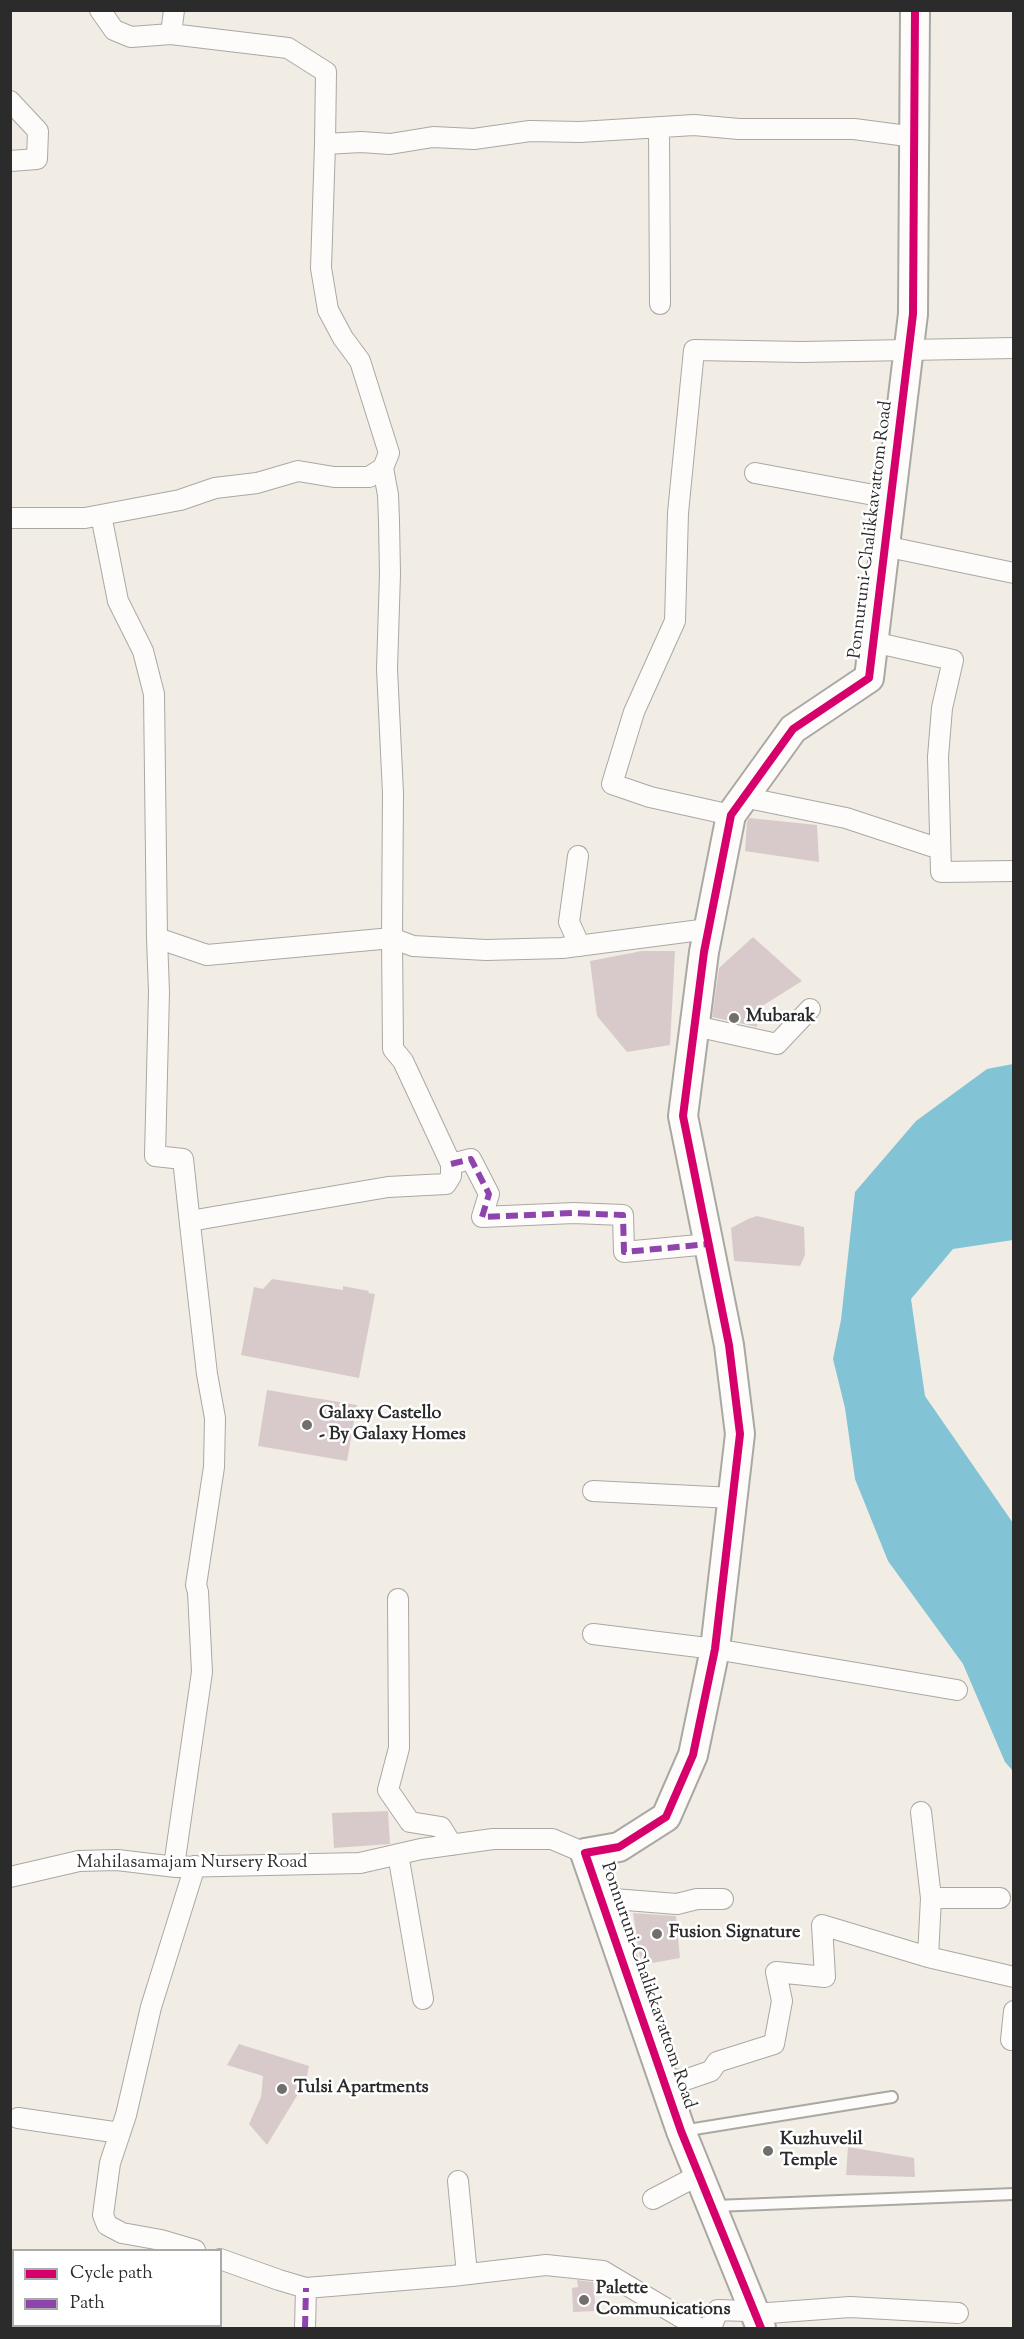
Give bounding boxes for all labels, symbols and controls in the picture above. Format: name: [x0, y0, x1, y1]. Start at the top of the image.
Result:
street label: Ponnuruni-Chalikkavattom Road: [845, 400, 899, 660]
place label: Mubarak: [746, 1007, 815, 1029]
marker: Mubarak: [727, 1011, 741, 1025]
place label: Galaxy Castello - By Galaxy Homes: [319, 1404, 466, 1446]
marker: Galaxy Castello - By Galaxy Homes: [300, 1418, 314, 1432]
street label: Mahilasamajam Nursery Road: [76, 1853, 308, 1875]
street label: Ponnuruni-Chalikkavattom Road: [595, 1860, 699, 2112]
place label: Fusion Signature: [669, 1923, 800, 1945]
marker: Fusion Signature: [650, 1927, 664, 1941]
place label: Tulsi Apartments: [294, 2078, 429, 2100]
marker: Tulsi Apartments: [275, 2082, 289, 2096]
place label: Kuzhuvelil Temple: [780, 2130, 863, 2172]
marker: Kuzhuvelil Temple: [761, 2144, 775, 2158]
legend: [12, 2249, 222, 2327]
text: Cycle path: [70, 2261, 153, 2287]
place label: Palette Communications: [596, 2279, 730, 2322]
text: Path: [70, 2291, 105, 2317]
marker: Palette Communications: [577, 2293, 591, 2307]

